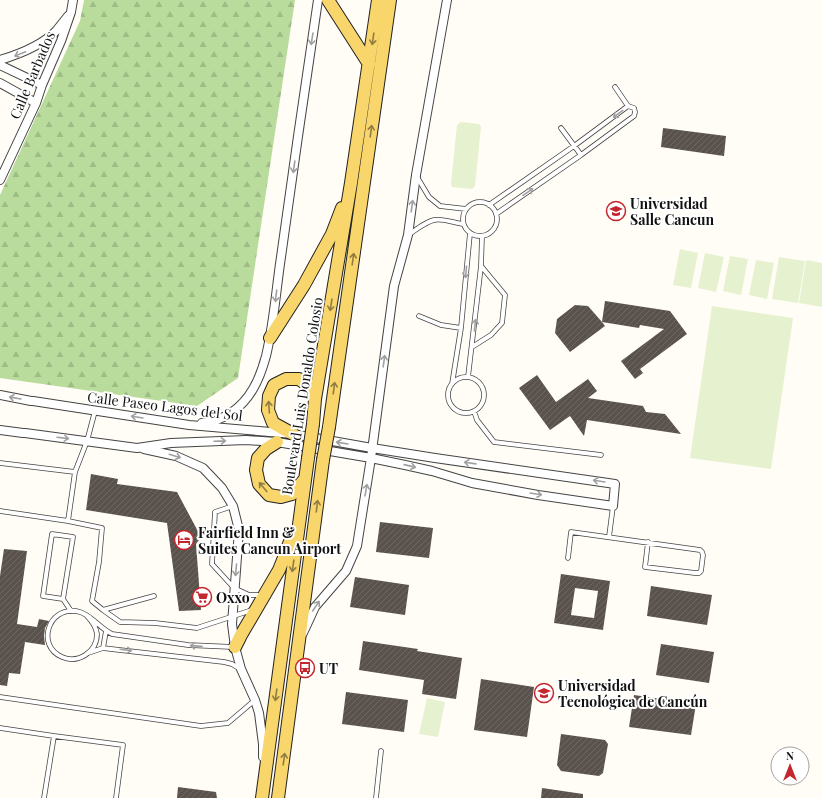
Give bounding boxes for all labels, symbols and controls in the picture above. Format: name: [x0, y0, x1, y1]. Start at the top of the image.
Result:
street label: Calle Barbados: [5, 28, 59, 122]
one-way arrow: [308, 32, 316, 45]
one-way arrow: [369, 32, 377, 45]
one-way arrow: [14, 50, 26, 58]
one-way arrow: [613, 110, 624, 118]
one-way arrow: [367, 125, 375, 138]
one-way arrow: [290, 160, 298, 173]
one-way arrow: [522, 188, 533, 196]
place label: Universidad Salle Cancun: [630, 194, 715, 229]
one-way arrow: [408, 200, 416, 213]
school or university icon: Universidad Salle Cancun: [605, 200, 627, 222]
one-way arrow: [349, 253, 357, 266]
one-way arrow: [462, 265, 470, 278]
one-way arrow: [272, 289, 280, 302]
street label: Boulevard Luis Donaldo Colosio: [277, 295, 327, 496]
one-way arrow: [327, 298, 335, 311]
one-way arrow: [471, 319, 479, 332]
one-way arrow: [380, 355, 388, 368]
one-way arrow: [330, 382, 338, 395]
street label: Calle Paseo Lagos del Sol: [86, 387, 244, 425]
one-way arrow: [9, 393, 22, 401]
one-way arrow: [266, 401, 273, 414]
one-way arrow: [131, 413, 144, 421]
one-way arrow: [57, 434, 70, 442]
one-way arrow: [213, 437, 226, 445]
one-way arrow: [336, 438, 349, 446]
one-way arrow: [168, 453, 181, 460]
one-way arrow: [464, 459, 477, 467]
one-way arrow: [403, 462, 416, 470]
one-way arrow: [593, 477, 606, 485]
one-way arrow: [258, 482, 267, 492]
one-way arrow: [362, 484, 370, 497]
one-way arrow: [529, 491, 542, 499]
one-way arrow: [313, 500, 321, 513]
place label: Fairfield Inn & Suites Cancun Airport: [198, 523, 341, 558]
hotel icon: Fairfield Inn & Suites Cancun Airport: [173, 529, 195, 551]
one-way arrow: [289, 559, 297, 572]
one-way arrow: [232, 563, 239, 576]
supermarket icon: Oxxo: [191, 586, 213, 608]
place label: Oxxo: [216, 588, 250, 607]
one-way arrow: [312, 601, 320, 612]
one-way arrow: [190, 642, 203, 649]
one-way arrow: [119, 647, 132, 654]
bus stop icon: UT: [294, 657, 316, 679]
place label: UT: [319, 659, 338, 678]
place label: Universidad Tecnológica de Cancún: [558, 676, 708, 711]
school or university icon: Universidad Tecnológica de Cancún: [533, 682, 555, 704]
one-way arrow: [272, 688, 280, 701]
north arrow: [770, 746, 810, 786]
text: N: [786, 748, 794, 763]
one-way arrow: [280, 753, 287, 766]

